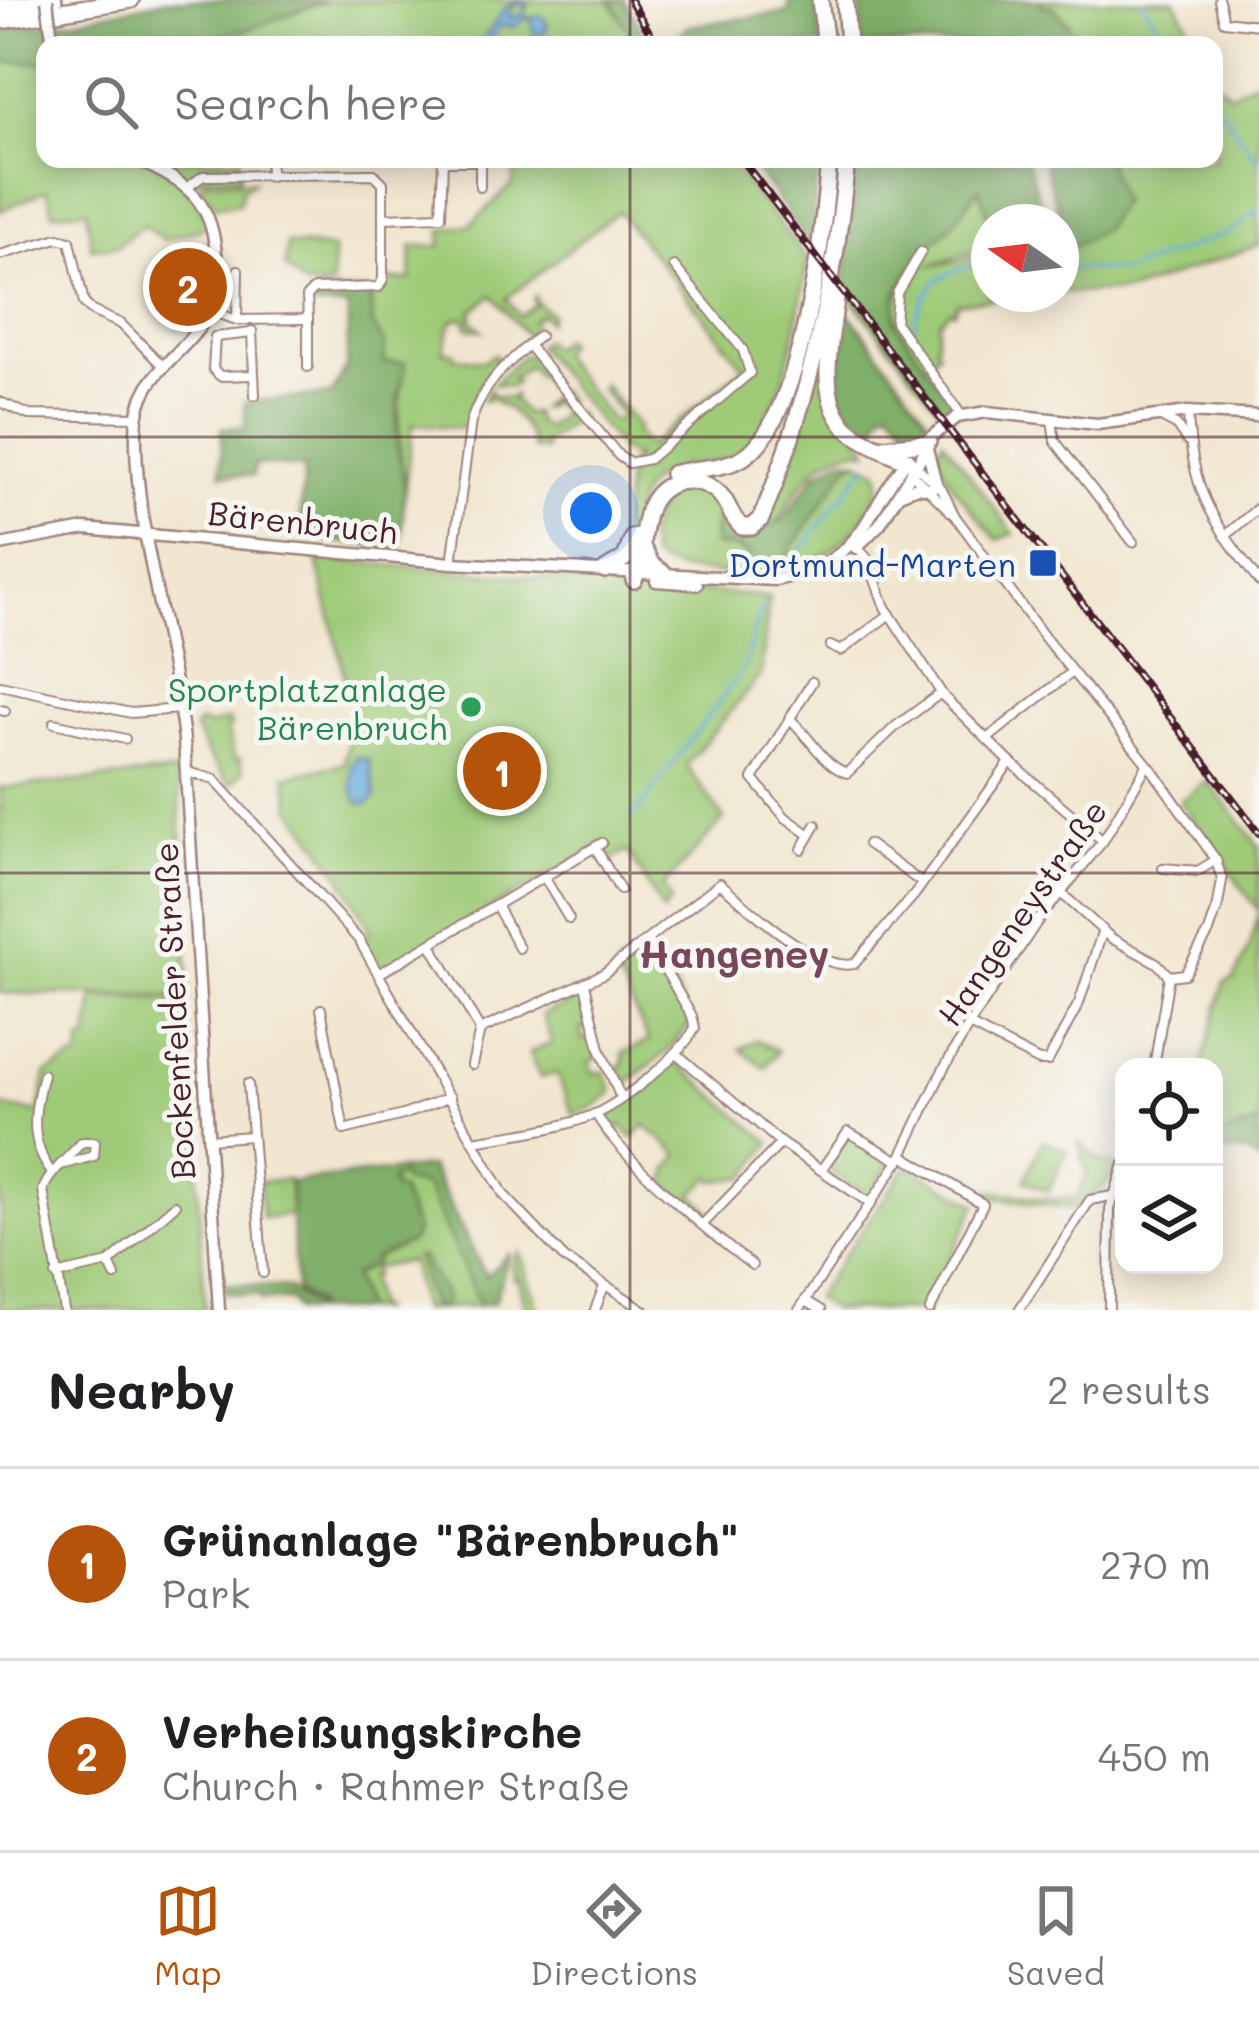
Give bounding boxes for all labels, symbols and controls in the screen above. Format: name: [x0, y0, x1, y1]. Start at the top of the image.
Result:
search box: [36, 36, 1223, 168]
icon: search: [78, 69, 144, 135]
text: Search here: [174, 73, 448, 131]
north arrow: [971, 204, 1079, 312]
pin: 2: [149, 242, 227, 332]
your location: [561, 483, 621, 543]
street label: Bärenbruch: [206, 490, 400, 552]
place label: Dortmund-Marten: [729, 542, 1016, 585]
marker: Dortmund-Marten: [1027, 547, 1059, 579]
place label: Sportplatzanlage Bärenbruch: [168, 667, 447, 748]
marker: Sportplatzanlage Bärenbruch: [458, 694, 484, 720]
pin: 1: [463, 726, 541, 816]
street label: Hangeneystraße: [927, 790, 1116, 1034]
street label: Bockenfelder Straße: [143, 841, 203, 1181]
district label: Hangeney: [639, 927, 829, 978]
map controls: [1115, 1058, 1223, 1274]
button: locate: [1115, 1058, 1223, 1166]
button: layers: [1115, 1166, 1223, 1274]
text: Nearby: [48, 1355, 235, 1422]
text: 2 results: [1047, 1363, 1211, 1414]
text: Grünanlage "Bärenbruch": [162, 1509, 739, 1567]
text: 1: [78, 1538, 96, 1589]
text: 270 m: [1100, 1538, 1211, 1589]
text: Park: [162, 1567, 250, 1618]
text: Verheißungskirche: [162, 1701, 582, 1759]
text: 2: [76, 1730, 98, 1781]
text: 450 m: [1098, 1730, 1211, 1781]
text: Church · Rahmer Straße: [162, 1759, 630, 1810]
tab: Map: [154, 1878, 222, 1993]
tab: Directions: [530, 1878, 698, 1993]
tab: Saved: [1007, 1878, 1105, 1993]

